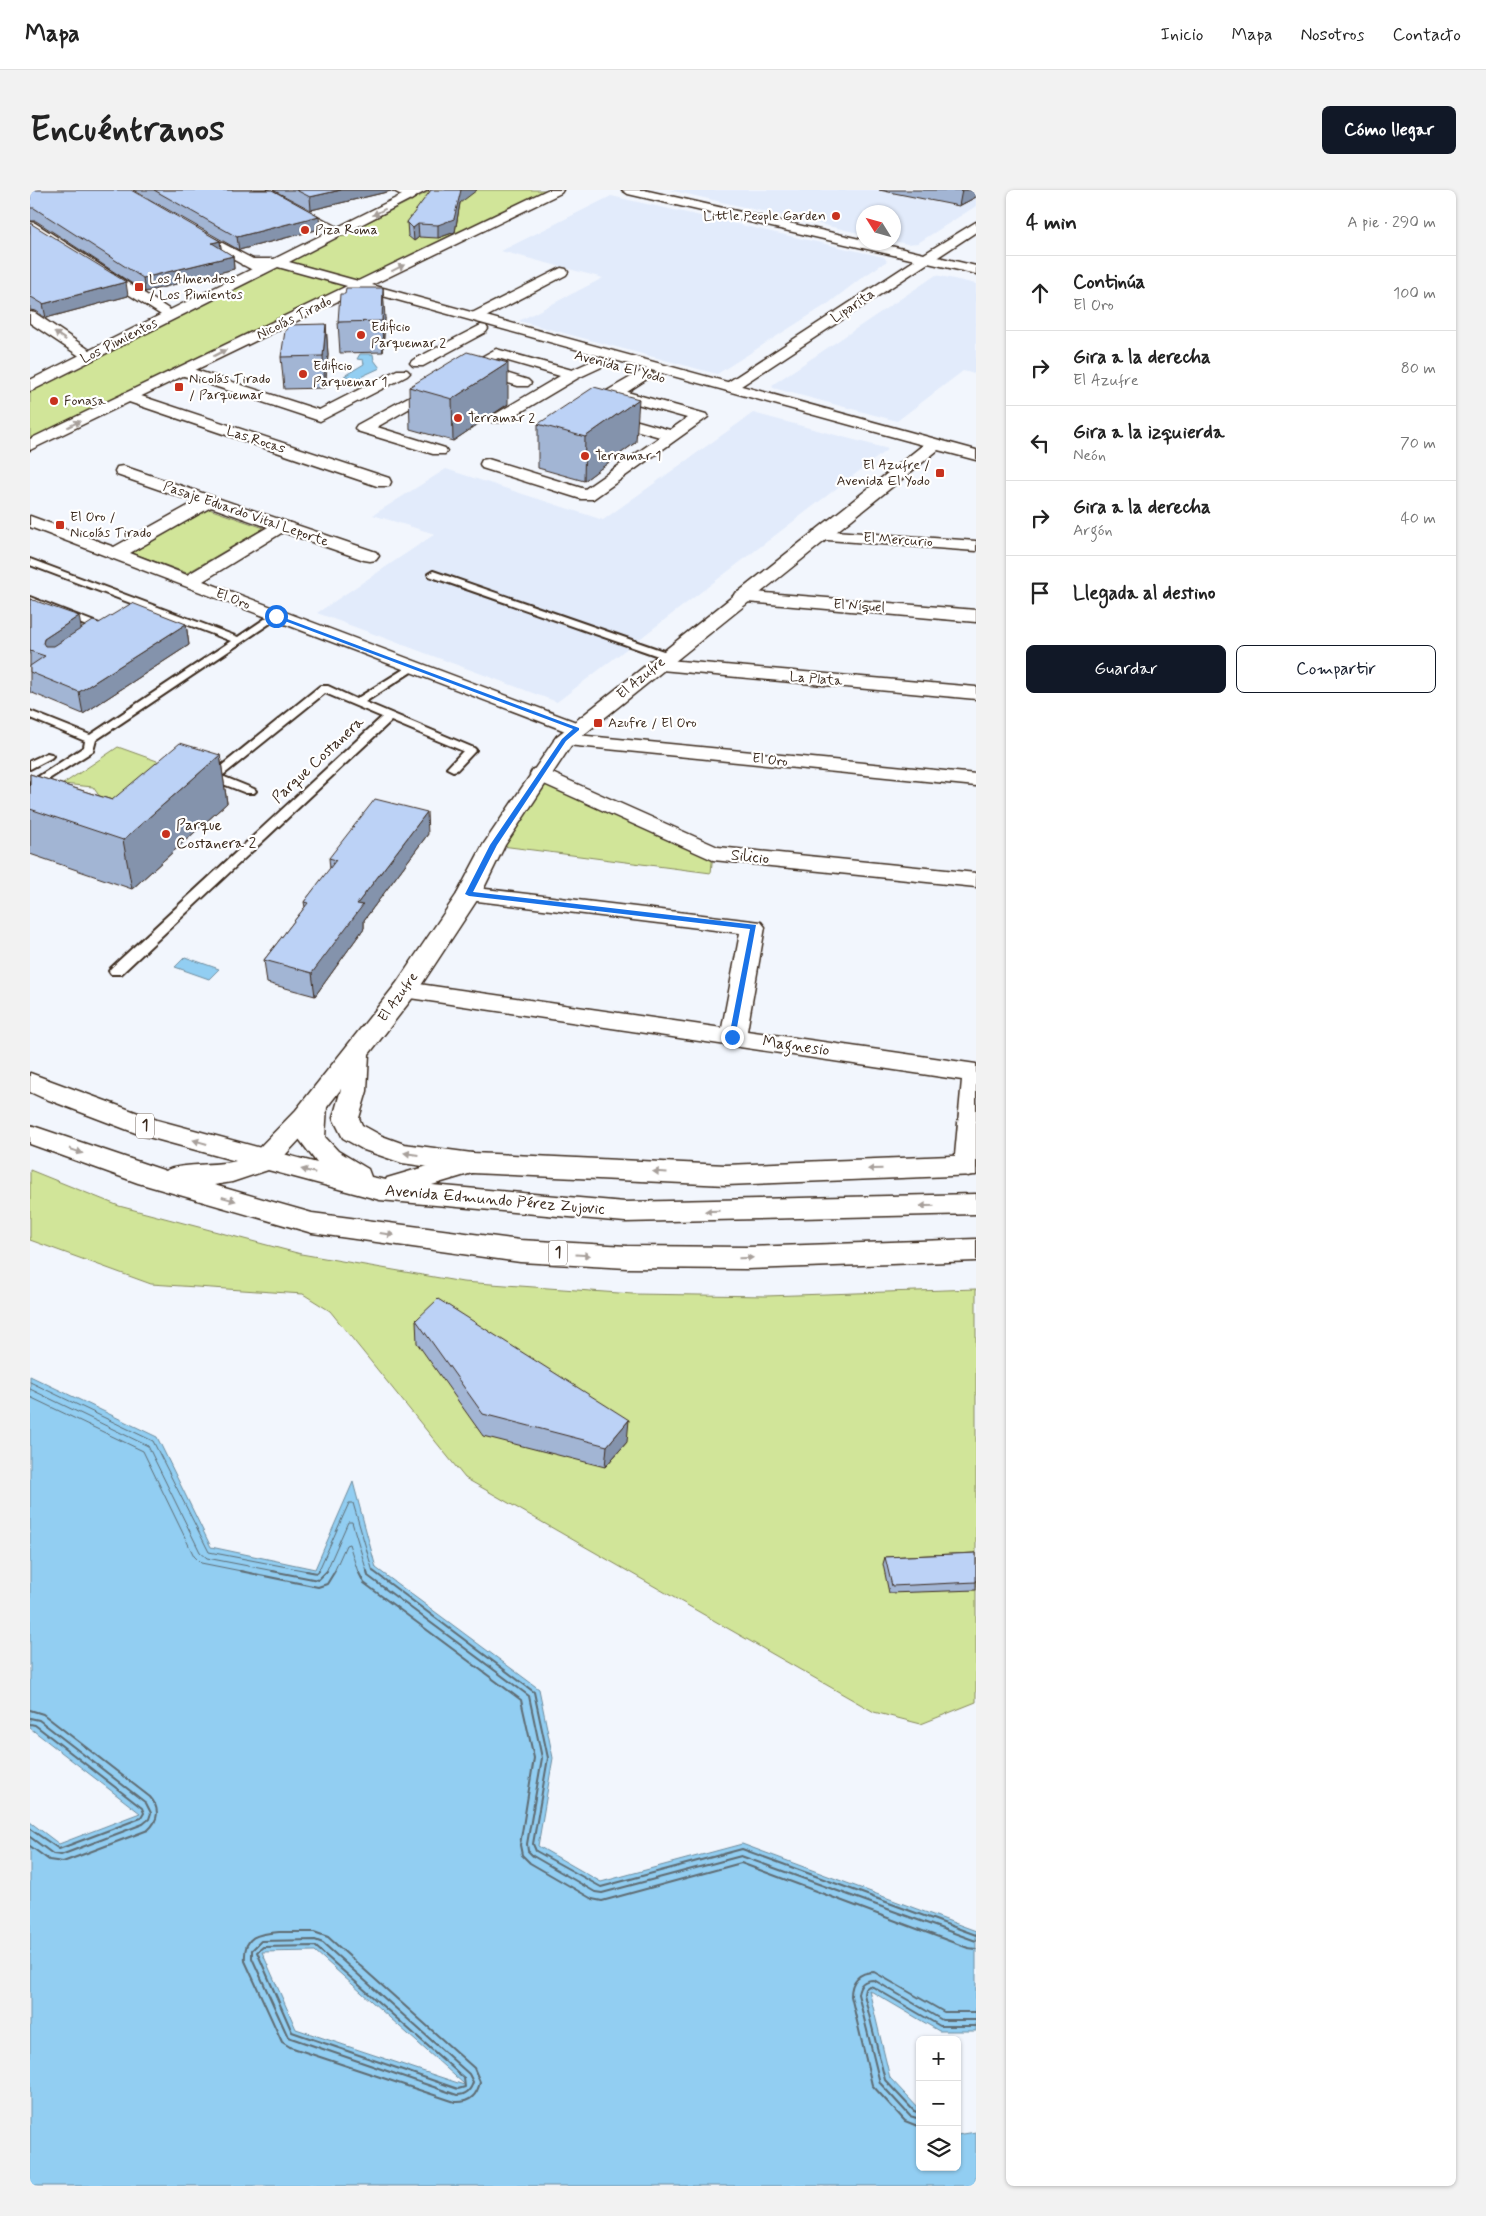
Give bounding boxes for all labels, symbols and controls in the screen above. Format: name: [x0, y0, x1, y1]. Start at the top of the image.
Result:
text: Mapa: [25, 19, 80, 50]
text: Inicio: [1161, 23, 1203, 47]
text: Mapa: [1231, 23, 1272, 47]
text: Nosotros: [1300, 23, 1365, 47]
text: Contacto: [1393, 23, 1461, 47]
button: Cómo llegar: [1322, 106, 1456, 154]
text: Encuéntranos: [30, 107, 225, 153]
north arrow: [856, 205, 901, 250]
place label: Little People Garden: [703, 207, 826, 225]
one-way arrow: [372, 208, 386, 216]
text: 4 min: [1026, 209, 1077, 237]
marker: Little People Garden: [830, 210, 842, 222]
text: A pie · 290 m: [1347, 212, 1436, 233]
place label: Piza Roma: [315, 221, 378, 239]
marker: Piza Roma: [299, 224, 311, 236]
one-way arrow: [391, 264, 405, 272]
place label: Los Almendros / Los Pimientos: [149, 270, 243, 304]
text: Continúa: [1073, 270, 1145, 295]
icon: ahead: [1026, 279, 1054, 307]
marker: Los Almendros / Los Pimientos: [133, 281, 145, 293]
text: 100 m: [1393, 283, 1436, 304]
street label: Liparita: [828, 285, 878, 327]
street label: Nicolás Tirado: [253, 292, 335, 344]
text: El Oro: [1073, 295, 1114, 316]
street label: Los Pimientos: [78, 314, 160, 368]
place label: Edificio Parquemar 2: [371, 318, 446, 352]
marker: Edificio Parquemar 2: [355, 329, 367, 341]
one-way arrow: [53, 331, 66, 341]
text: Gira a la derecha: [1073, 345, 1211, 370]
street label: Avenida El Yodo: [573, 346, 668, 388]
one-way arrow: [213, 349, 227, 357]
icon: right: [1026, 354, 1054, 382]
place label: Edificio Parquemar 1: [313, 357, 388, 391]
text: 80 m: [1401, 358, 1436, 379]
marker: Edificio Parquemar 1: [297, 368, 309, 380]
place label: Nicolás Tirado / Parquemar: [189, 370, 270, 404]
text: El Azufre: [1073, 370, 1139, 391]
marker: Nicolás Tirado / Parquemar: [173, 381, 185, 393]
place label: Fonasa: [64, 392, 106, 410]
marker: Fonasa: [48, 395, 60, 407]
place label: Terramar 2: [468, 409, 535, 427]
marker: Terramar 2: [452, 412, 464, 424]
one-way arrow: [67, 420, 81, 428]
text: Gira a la izquierda: [1073, 420, 1224, 445]
street label: Las Rocas: [224, 422, 288, 458]
icon: left: [1026, 429, 1054, 457]
text: 70 m: [1400, 433, 1436, 454]
text: Neón: [1073, 445, 1106, 466]
place label: Terramar 1: [595, 447, 662, 465]
marker: Terramar 1: [579, 450, 591, 462]
place label: El Azufre / Avenida El Yodo: [836, 456, 930, 490]
marker: El Azufre / Avenida El Yodo: [934, 467, 946, 479]
street label: Pasaje Eduardo Vital Leporte: [161, 477, 331, 551]
text: Gira a la derecha: [1073, 495, 1211, 520]
icon: right: [1026, 504, 1054, 532]
place label: El Oro / Nicolás Tirado: [70, 508, 151, 542]
text: 40 m: [1400, 508, 1436, 529]
marker: El Oro / Nicolás Tirado: [54, 519, 66, 531]
text: Argón: [1073, 520, 1113, 541]
street label: El Mercurio: [863, 529, 934, 551]
icon: arrive: [1026, 579, 1054, 607]
text: Llegada al destino: [1073, 581, 1215, 606]
street label: El Oro: [213, 584, 253, 614]
street label: El Níquel: [833, 595, 885, 617]
route start: [265, 605, 288, 628]
button: Guardar: [1026, 645, 1226, 693]
button: Compartir: [1236, 645, 1436, 693]
street label: El Azufre: [613, 653, 669, 703]
street label: La Plata: [789, 668, 844, 690]
street label: Parque Costanera: [267, 712, 369, 808]
place label: Azufre / El Oro: [608, 714, 697, 732]
marker: Azufre / El Oro: [592, 717, 604, 729]
street label: El Oro: [751, 749, 789, 771]
place label: Parque Costanera 2: [176, 815, 257, 854]
marker: Parque Costanera 2: [160, 828, 172, 840]
street label: Silicio: [730, 845, 770, 869]
street label: El Azufre: [374, 968, 422, 1025]
route end: [721, 1026, 744, 1049]
street label: Magnesio: [761, 1031, 831, 1062]
road number: 1: [136, 1114, 154, 1138]
one-way arrow: [193, 1138, 208, 1146]
one-way arrow: [69, 1147, 84, 1155]
one-way arrow: [403, 1150, 419, 1158]
one-way arrow: [867, 1166, 883, 1174]
one-way arrow: [301, 1167, 316, 1175]
one-way arrow: [652, 1168, 668, 1176]
street label: Avenida Edmundo Pérez Zujovic: [384, 1180, 606, 1220]
one-way arrow: [221, 1196, 236, 1204]
one-way arrow: [919, 1202, 935, 1210]
one-way arrow: [704, 1207, 720, 1215]
one-way arrow: [380, 1230, 396, 1238]
road number: 1: [549, 1240, 567, 1266]
one-way arrow: [576, 1251, 592, 1259]
one-way arrow: [738, 1254, 754, 1262]
map controls: [916, 2036, 961, 2171]
button: +: [916, 2036, 961, 2081]
button: −: [916, 2081, 961, 2126]
button: layers: [916, 2126, 961, 2171]

